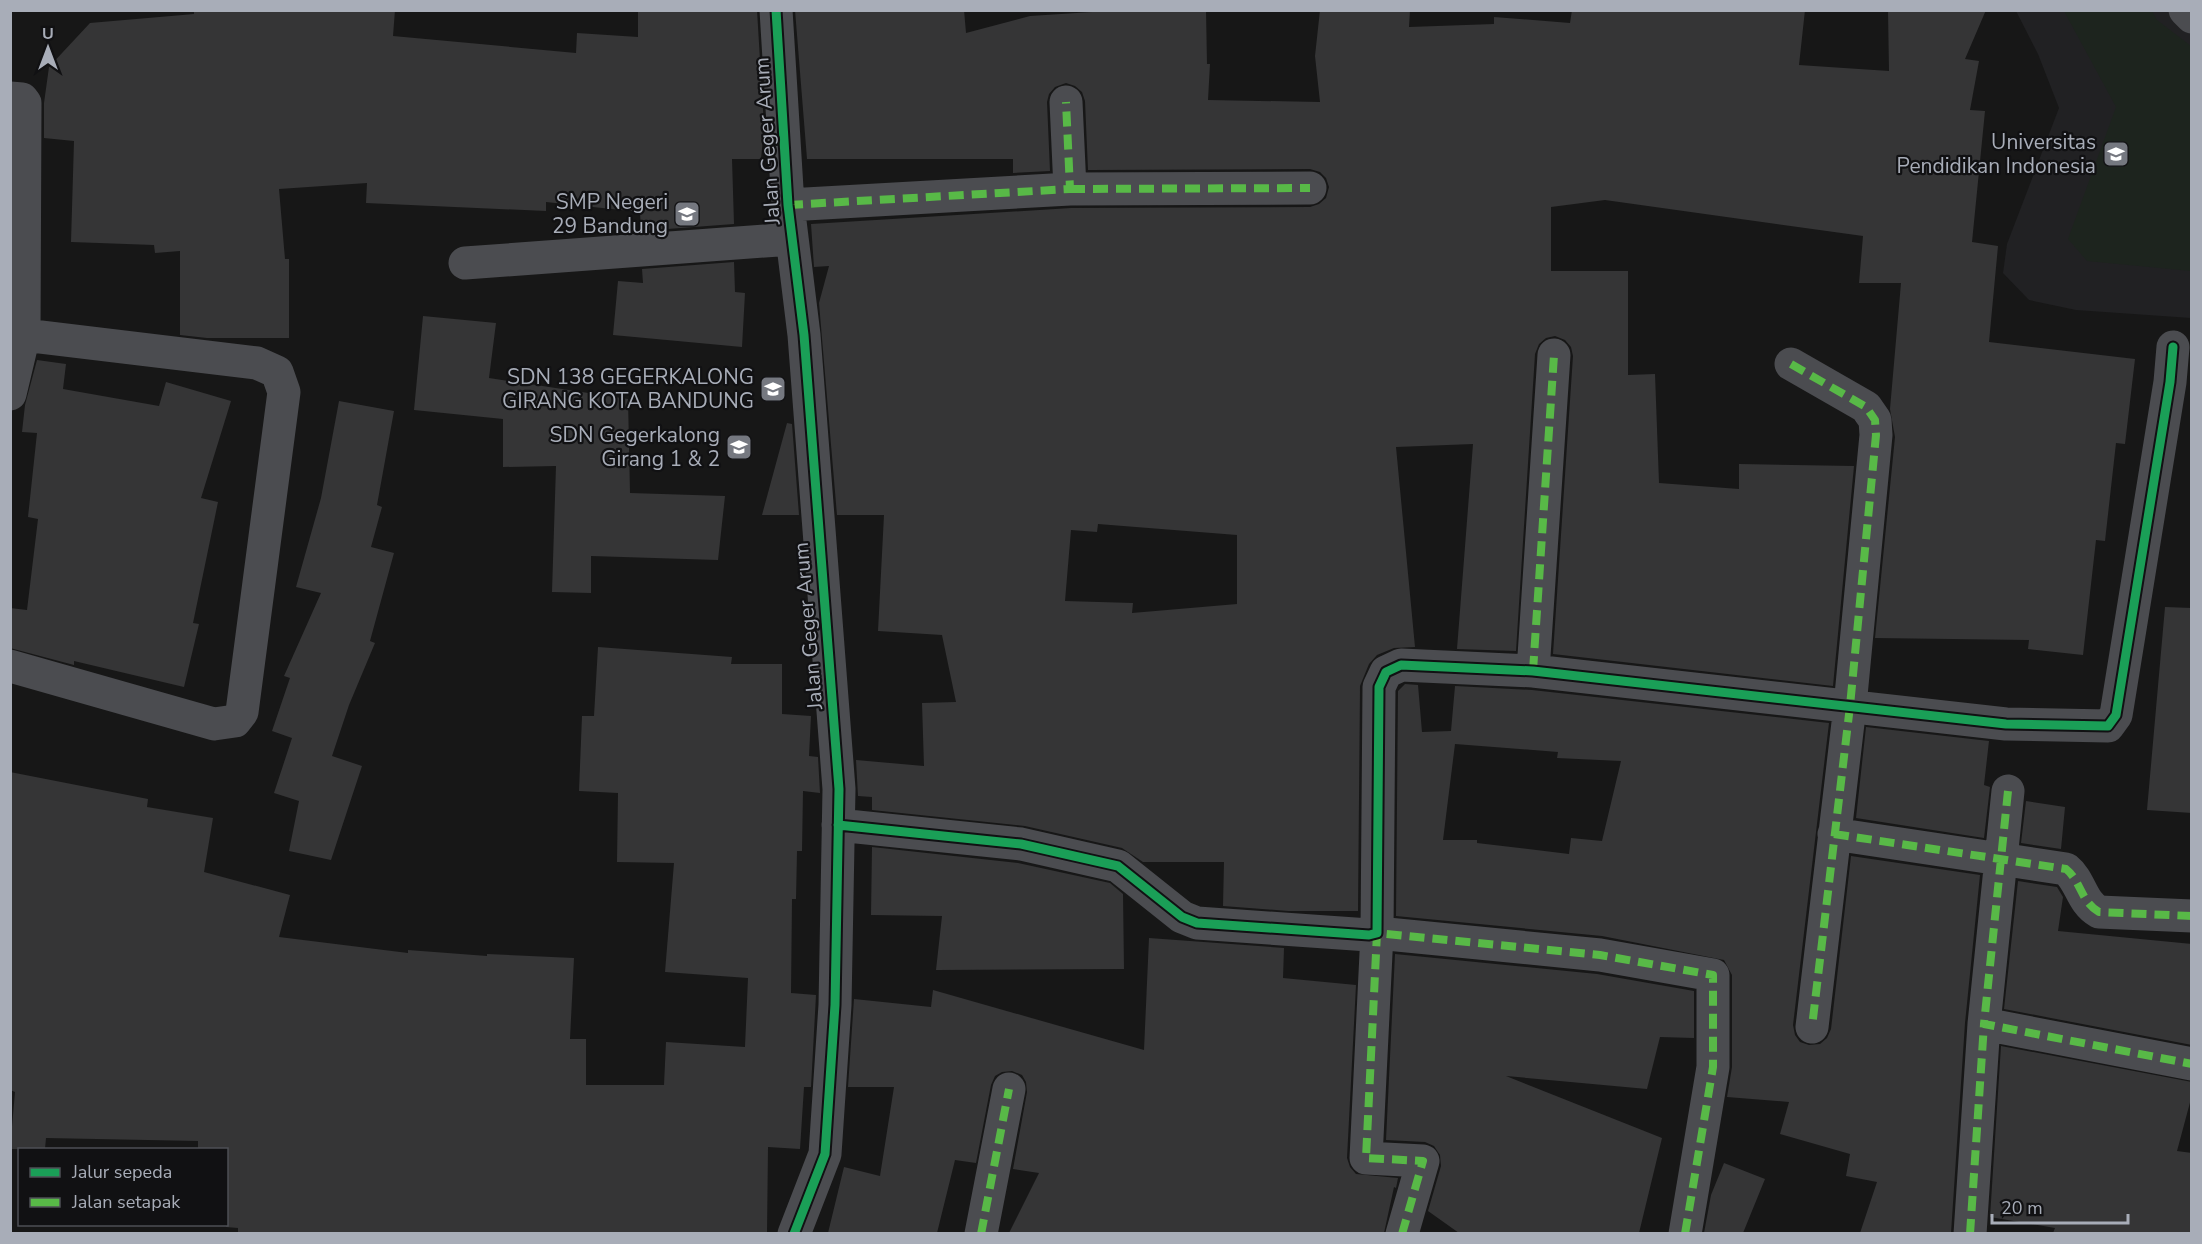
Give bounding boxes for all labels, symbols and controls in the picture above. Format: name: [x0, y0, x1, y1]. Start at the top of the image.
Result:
north arrow: [18, 18, 78, 78]
text: U: [42, 23, 54, 45]
street label: Jalan Geger Arum: [747, 56, 787, 227]
place label: Universitas Pendidikan Indonesia: [1897, 128, 2096, 180]
school or university icon: Universitas Pendidikan Indonesia: [2101, 139, 2131, 169]
place label: SMP Negeri 29 Bandung: [552, 188, 668, 240]
school or university icon: SMP Negeri 29 Bandung: [672, 199, 702, 229]
place label: SDN 138 GEGERKALONG GIRANG KOTA BANDUNG: [502, 363, 754, 415]
school or university icon: SDN 138 GEGERKALONG GIRANG KOTA BANDUNG: [758, 374, 788, 404]
place label: SDN Gegerkalong Girang 1 & 2: [550, 421, 720, 473]
school or university icon: SDN Gegerkalong Girang 1 & 2: [724, 432, 754, 462]
street label: Jalan Geger Arum: [787, 541, 829, 712]
legend: [18, 1148, 228, 1226]
text: Jalur sepeda: [71, 1160, 172, 1184]
scale bar: [1992, 1187, 2128, 1225]
text: Jalan setapak: [71, 1190, 181, 1214]
text: 20 m: [2001, 1196, 2043, 1220]

